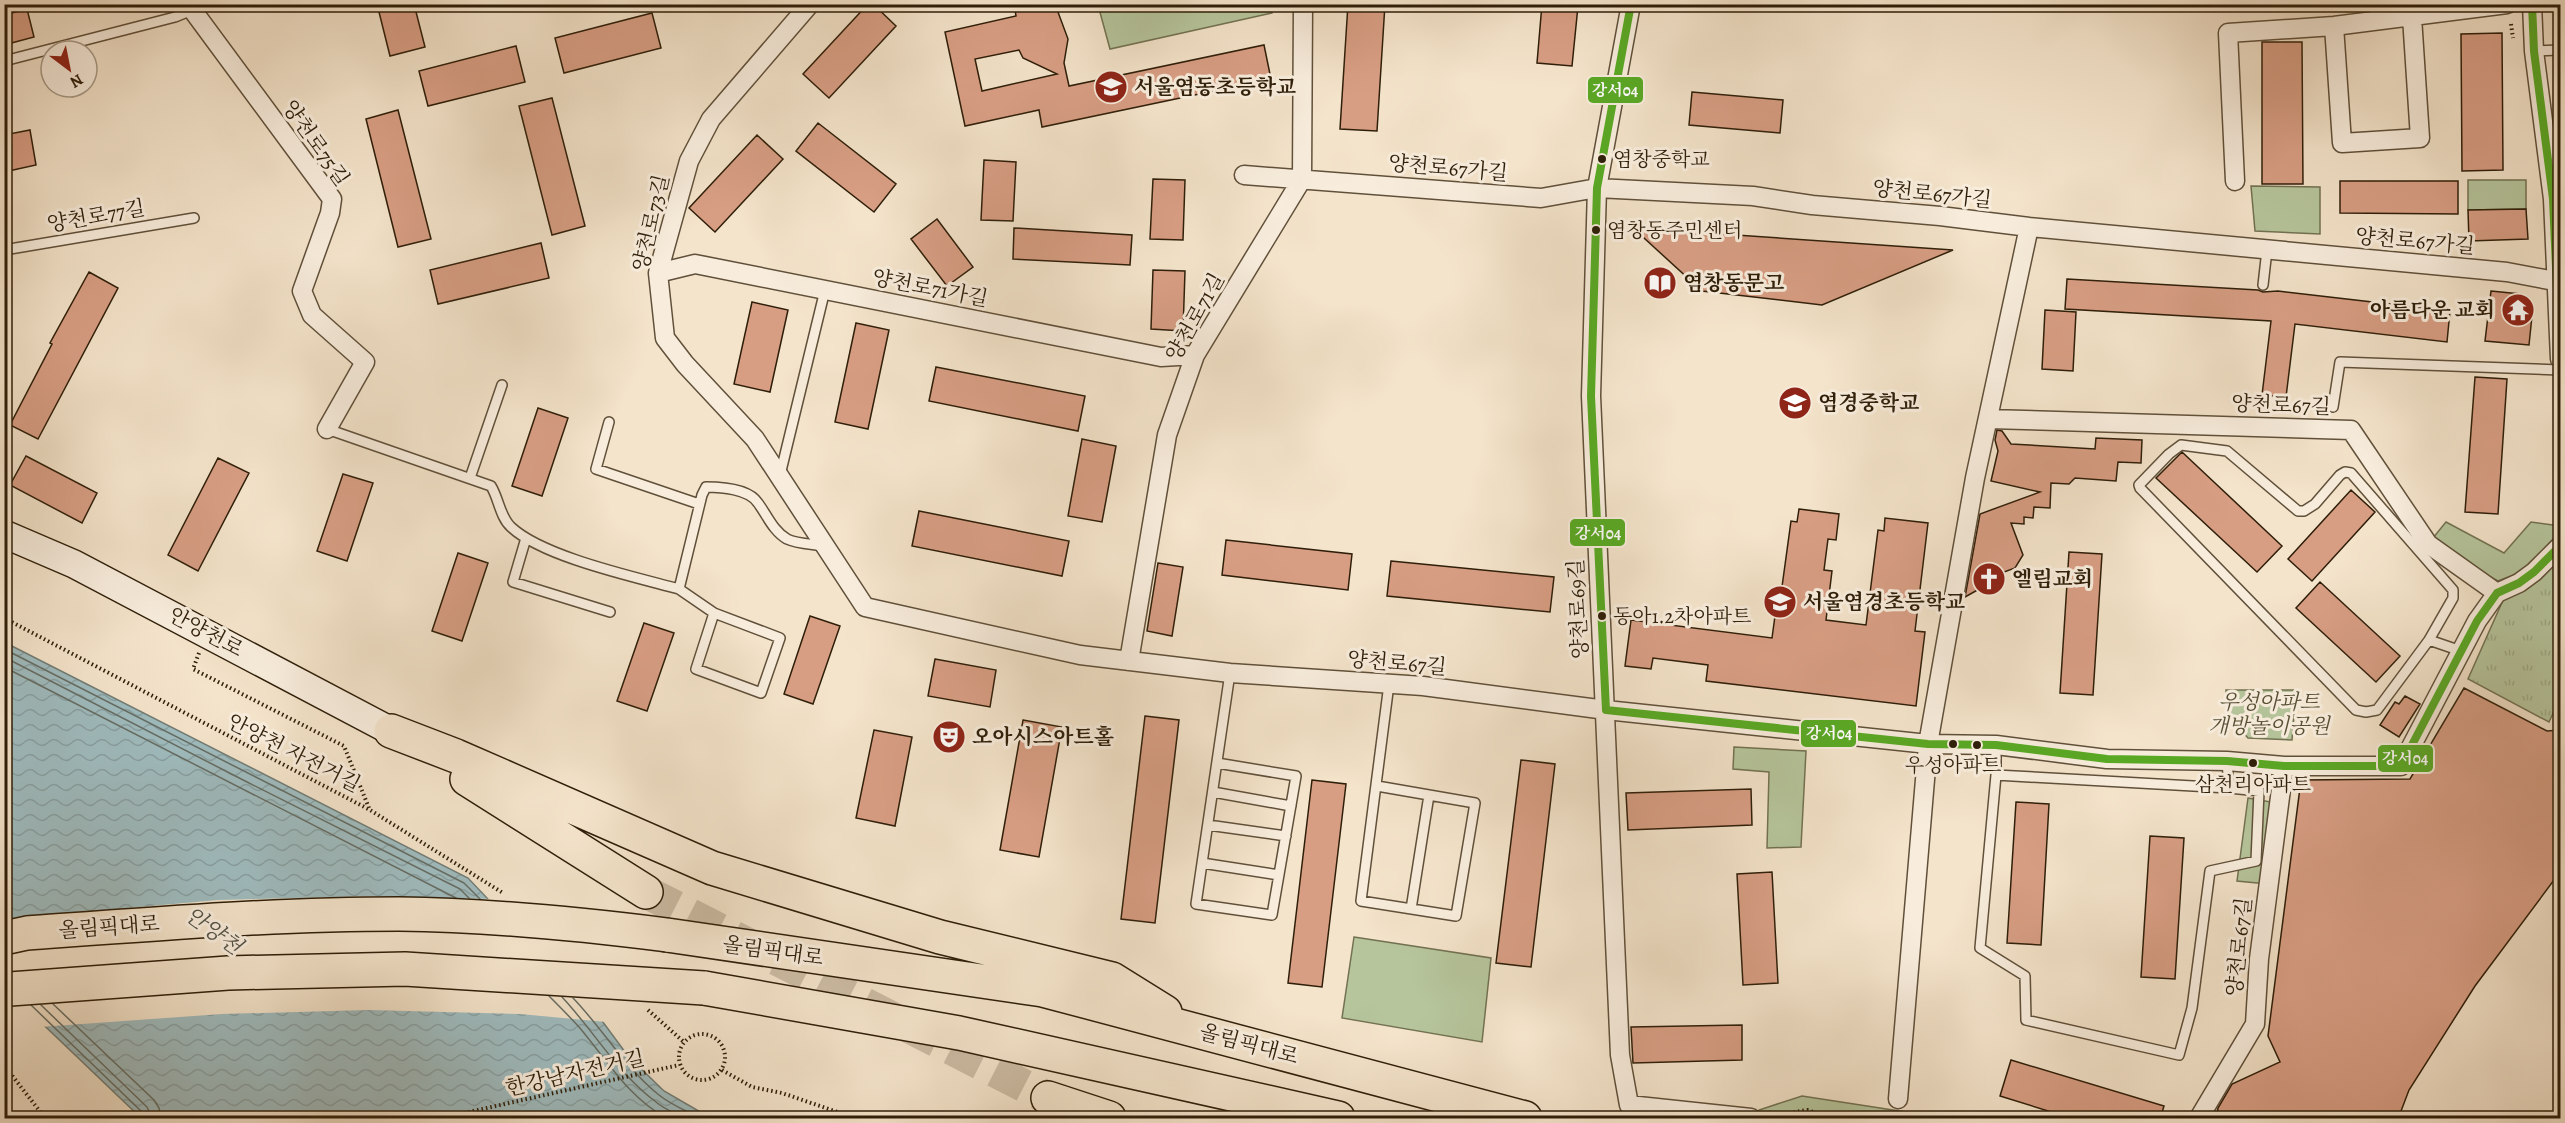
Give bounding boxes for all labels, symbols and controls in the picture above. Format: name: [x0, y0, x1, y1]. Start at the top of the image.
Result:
north arrow: [39, 39, 99, 99]
text: N: [65, 68, 87, 93]
school or university icon: 서울염동초등학교: [1093, 69, 1129, 105]
place label: 서울염동초등학교: [1134, 73, 1296, 101]
line badge: 강서04: [1587, 76, 1644, 104]
text: 강서04: [1592, 80, 1639, 102]
street label: 양천로75길: [276, 94, 356, 192]
place label: 염창중학교: [1613, 146, 1710, 173]
street label: 양천로67가길: [1387, 149, 1509, 187]
marker: 염창중학교: [1596, 153, 1608, 165]
street label: 양천로73길: [626, 172, 676, 274]
street label: 양천로67가길: [1871, 174, 1993, 214]
street label: 양천로77길: [45, 194, 147, 238]
place label: 염창동주민센터: [1607, 217, 1742, 244]
street label: 양천로67가길: [2354, 222, 2476, 260]
marker: 염창동주민센터: [1590, 224, 1602, 236]
street label: 양천로71가길: [870, 263, 990, 313]
library icon: 염창동문고: [1642, 265, 1678, 301]
street label: 양천로71길: [1159, 268, 1231, 366]
place label: 염창동문고: [1683, 269, 1784, 297]
temple icon: 아름다운 교회: [2500, 292, 2536, 328]
place label: 아름다운 교회: [2370, 296, 2495, 324]
school or university icon: 염경중학교: [1777, 385, 1813, 421]
place label: 염경중학교: [1818, 389, 1919, 417]
street label: 양천로67길: [2231, 389, 2331, 421]
line badge: 강서04: [1569, 518, 1626, 547]
text: 강서04: [1575, 523, 1622, 545]
street label: 양천로69길: [1561, 558, 1595, 660]
church icon: 엘림교회: [1971, 561, 2007, 597]
place label: 엘림교회: [2012, 565, 2093, 593]
school or university icon: 서울염경초등학교: [1762, 584, 1798, 620]
place label: 서울염경초등학교: [1803, 588, 1965, 616]
street label: 안양천로: [164, 601, 248, 663]
place label: 동아1.2차아파트: [1613, 603, 1751, 630]
marker: 동아1.2차아파트: [1596, 610, 1608, 622]
street label: 양천로67길: [1346, 645, 1448, 681]
park label: 우성아파트 개방놀이공원: [2208, 688, 2332, 740]
street label: 안양천 자전거길: [223, 707, 365, 799]
theatre icon: 오아시스아트홀: [931, 719, 967, 755]
line badge: 강서04: [1800, 719, 1857, 748]
place label: 오아시스아트홀: [972, 723, 1114, 751]
text: 강서04: [1806, 723, 1853, 745]
marker: 우성아파트: [1947, 738, 1959, 750]
unlabelled marker: [1971, 739, 1983, 751]
line badge: 강서04: [2377, 744, 2434, 773]
text: 강서04: [2382, 748, 2429, 770]
place label: 우성아파트: [1905, 752, 2001, 779]
marker: 삼천리아파트: [2247, 757, 2259, 769]
place label: 삼천리아파트: [2195, 771, 2311, 798]
street label: 양천로67길: [2220, 896, 2258, 998]
water label: 안양천: [179, 900, 249, 963]
street label: 올림픽대로: [57, 909, 161, 945]
street label: 올림픽대로: [721, 930, 825, 972]
street label: 올림픽대로: [1196, 1017, 1302, 1071]
street label: 한강남자전거길: [503, 1043, 647, 1103]

